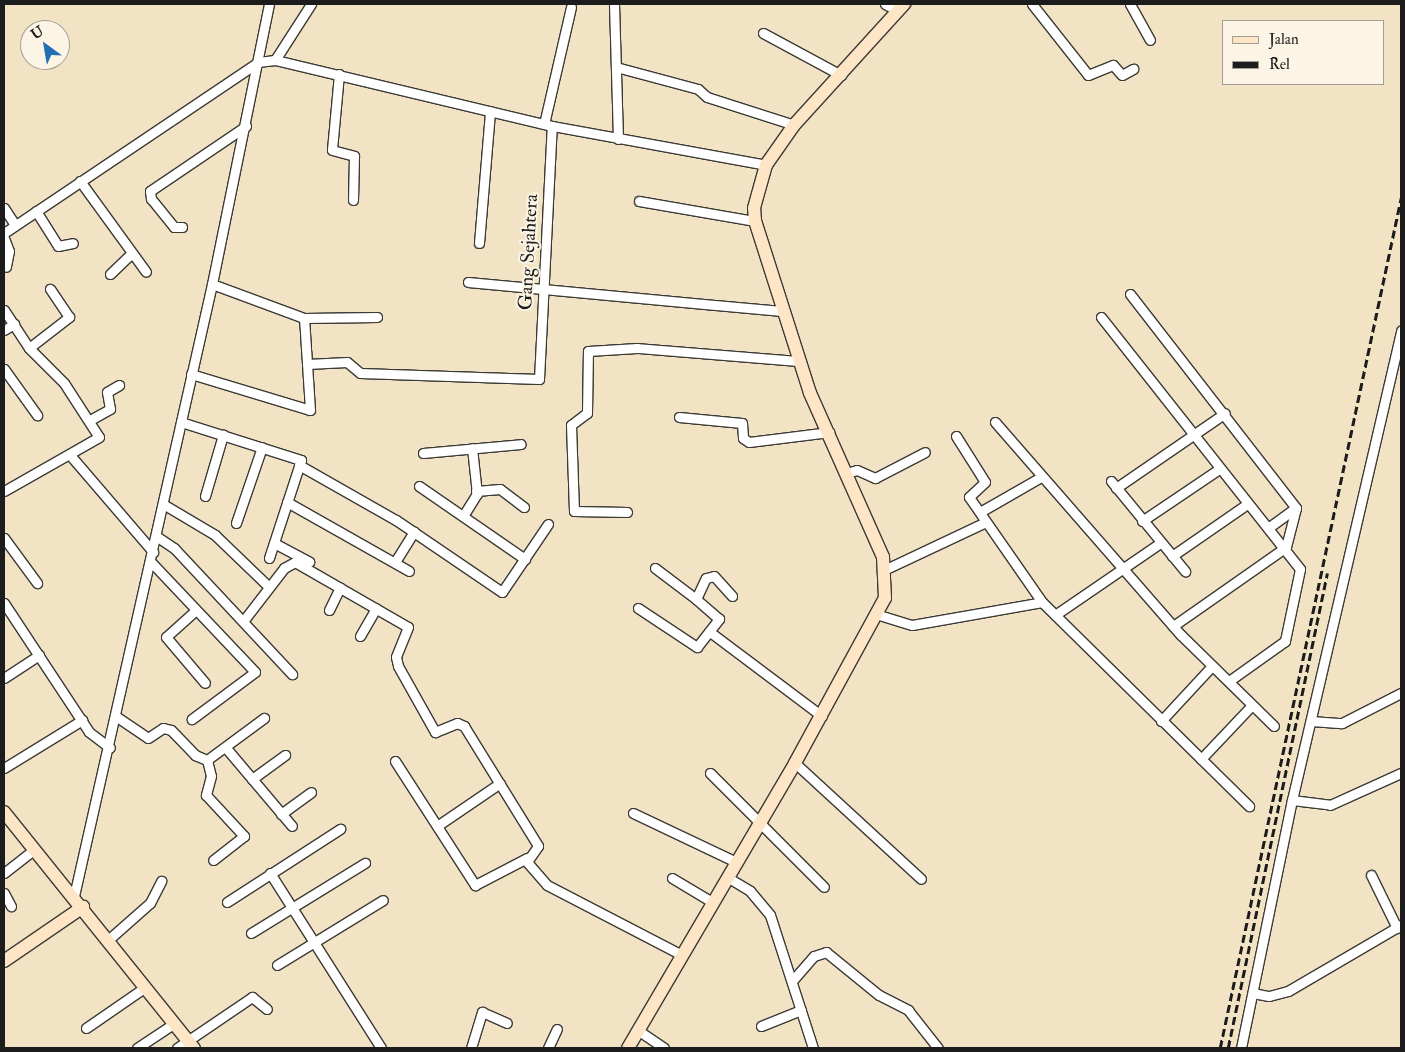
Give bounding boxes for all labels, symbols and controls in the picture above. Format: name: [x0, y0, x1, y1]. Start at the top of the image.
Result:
north arrow: [20, 20, 70, 70]
legend: [1222, 20, 1385, 85]
text: U: [28, 22, 47, 43]
text: Jalan: [1269, 30, 1299, 49]
text: Rel: [1269, 55, 1290, 74]
street label: Gang Sejahtera: [515, 193, 543, 311]

